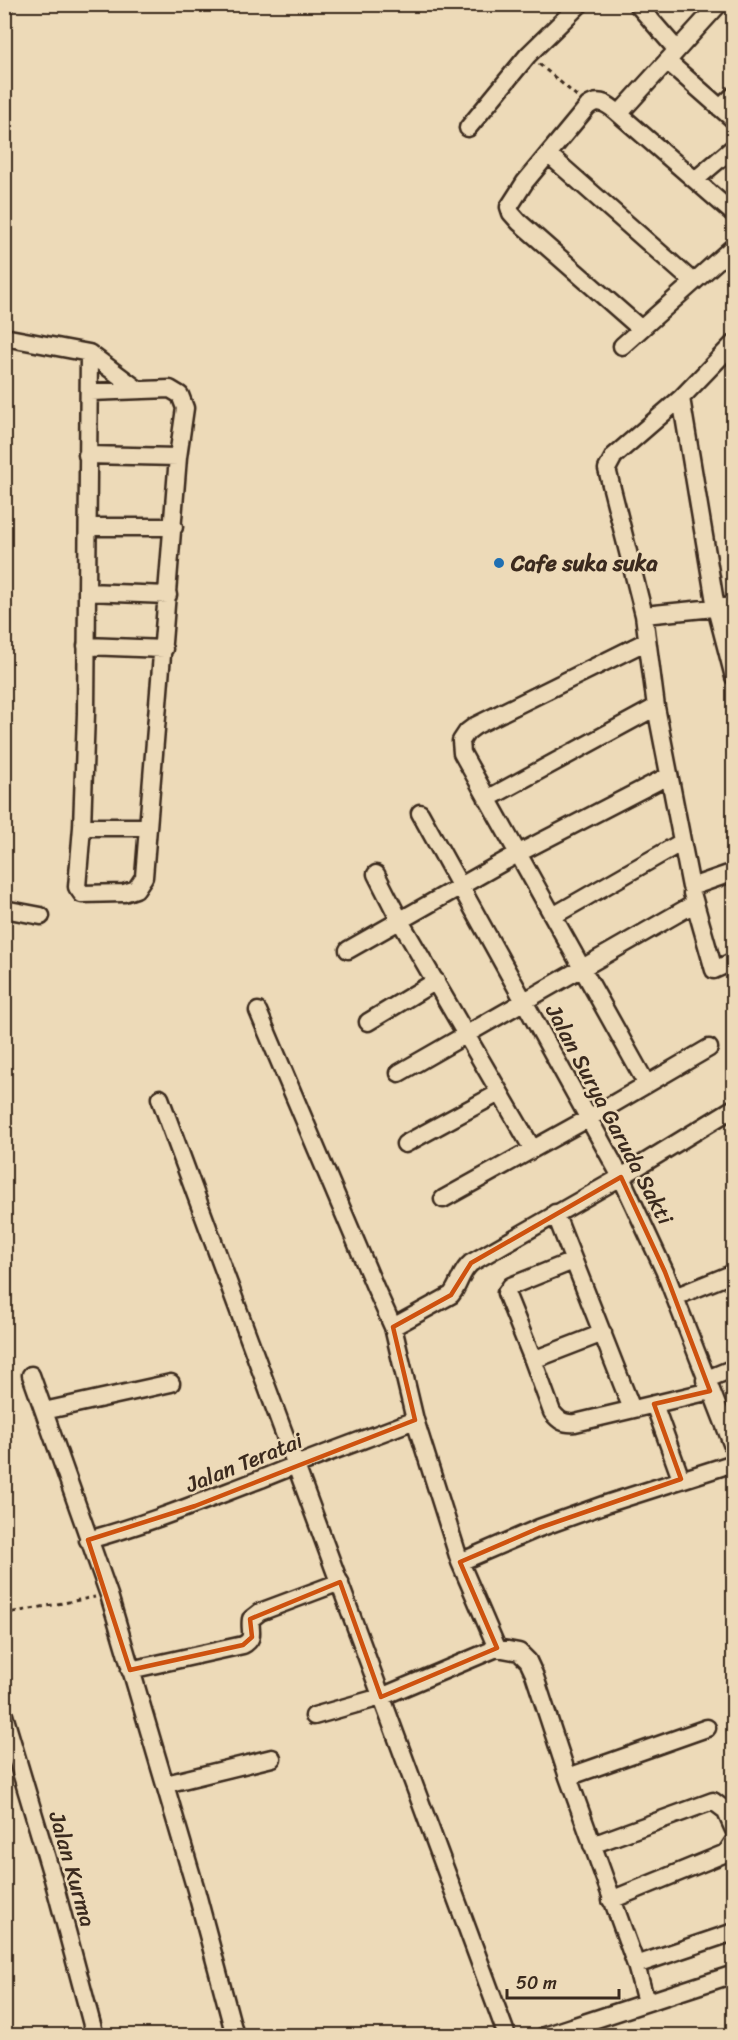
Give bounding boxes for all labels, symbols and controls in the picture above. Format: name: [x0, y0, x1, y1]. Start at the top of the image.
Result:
place label: Cafe suka suka: [510, 544, 658, 583]
marker: Cafe suka suka: [492, 556, 506, 570]
street label: Jalan Surya Garuda Sakti: [534, 996, 685, 1232]
street label: Jalan Teratai: [179, 1421, 310, 1504]
street label: Jalan Kurma: [37, 1806, 108, 1931]
scale bar: [507, 1962, 620, 2000]
text: 50 m: [516, 1967, 557, 1999]

